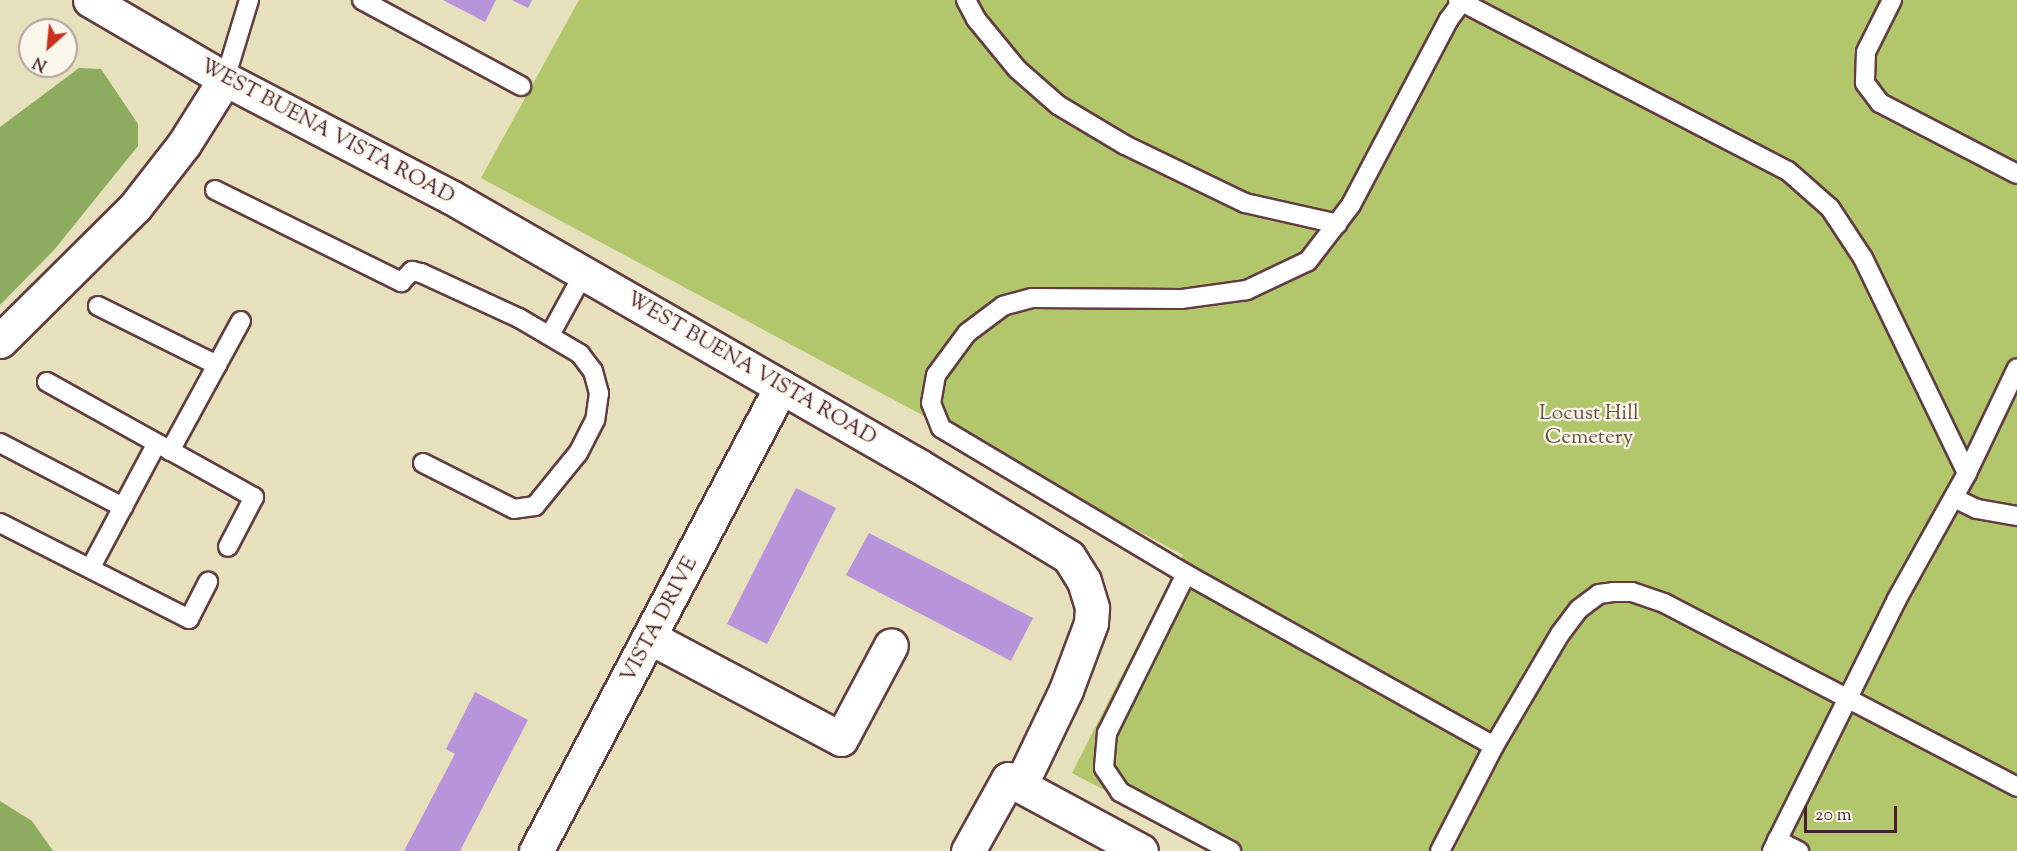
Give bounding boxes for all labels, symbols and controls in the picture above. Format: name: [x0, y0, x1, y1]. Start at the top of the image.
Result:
north arrow: [18, 18, 78, 78]
text: N: [30, 50, 51, 76]
street label: WEST BUENA VISTA ROAD: [195, 54, 459, 210]
street label: WEST BUENA VISTA ROAD: [621, 287, 881, 451]
park label: Locust Hill Cemetery: [1539, 401, 1639, 451]
street label: VISTA DRIVE: [616, 553, 704, 687]
scale bar: [1807, 794, 1900, 832]
text: 20 m: [1815, 803, 1852, 829]

